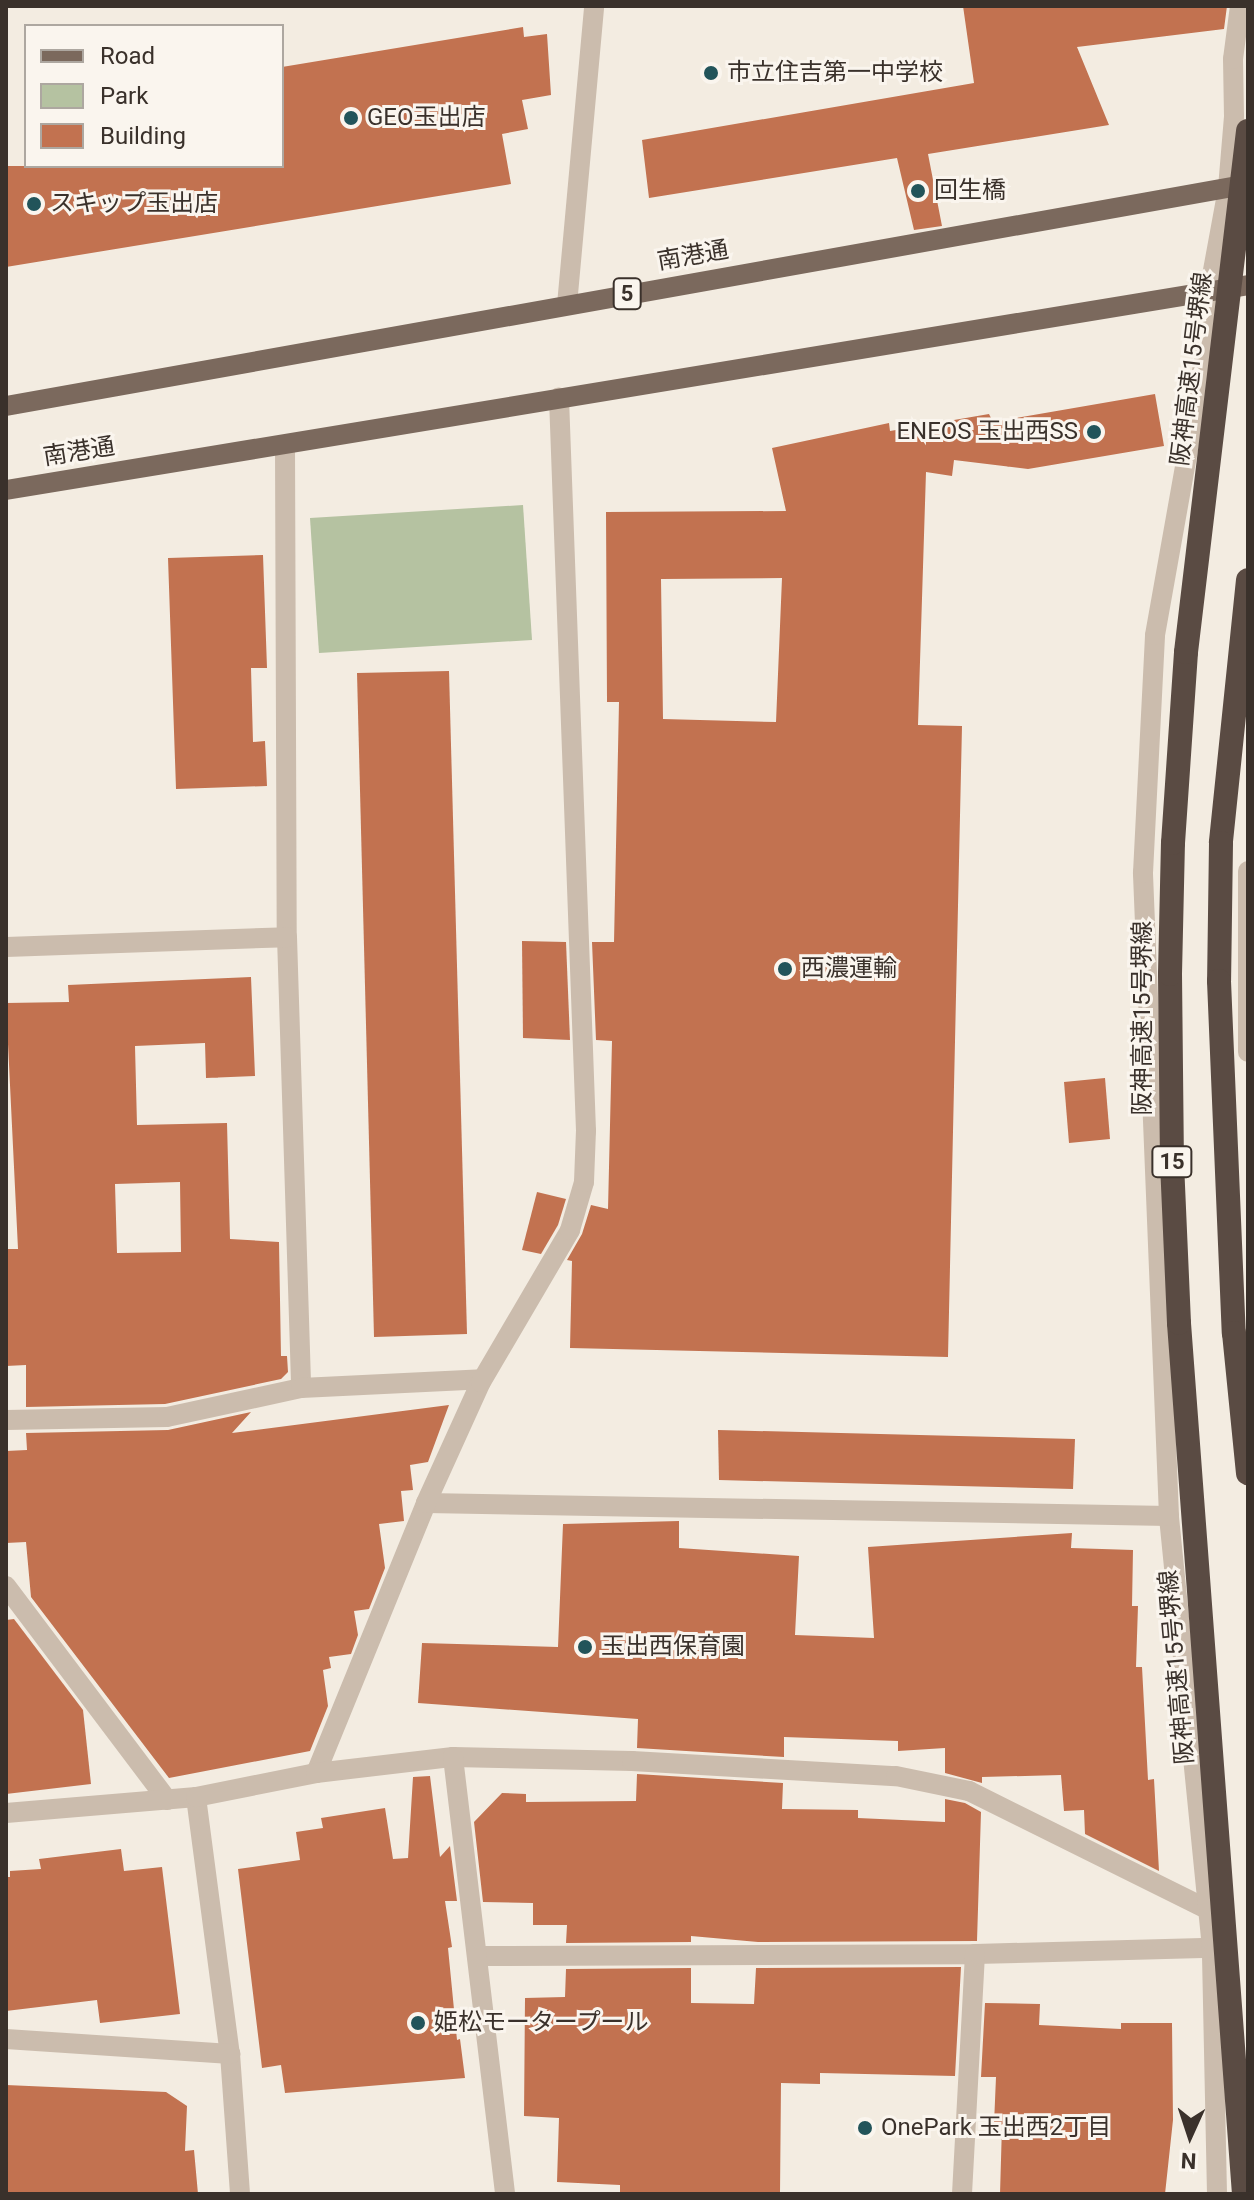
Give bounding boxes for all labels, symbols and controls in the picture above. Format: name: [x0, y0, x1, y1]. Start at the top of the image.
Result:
legend: [24, 24, 284, 168]
text: Road: [100, 42, 155, 70]
place label: 市立住吉第一中学校: [727, 59, 943, 87]
marker: 市立住吉第一中学校: [702, 64, 720, 82]
text: Park: [100, 82, 148, 110]
place label: GEO玉出店: [367, 104, 485, 132]
marker: GEO玉出店: [342, 109, 360, 127]
text: Building: [100, 122, 186, 150]
place label: 回生橋: [934, 177, 1006, 205]
marker: 回生橋: [909, 182, 927, 200]
place label: スキップ玉出店: [50, 190, 218, 218]
marker: スキップ玉出店: [25, 195, 43, 213]
street label: 南港通: [655, 236, 731, 276]
street label: 阪神高速15号堺線: [1166, 270, 1218, 468]
road number: 5: [611, 276, 643, 312]
place label: ENEOS 玉出西SS: [896, 418, 1078, 446]
marker: ENEOS 玉出西SS: [1085, 423, 1103, 441]
street label: 南港通: [41, 432, 117, 472]
street label: 阪神高速15号堺線: [1129, 921, 1157, 1115]
place label: 西濃運輸: [801, 955, 897, 983]
marker: 西濃運輸: [776, 960, 794, 978]
road number: 15: [1150, 1144, 1194, 1180]
street label: 阪神高速15号堺線: [1154, 1569, 1200, 1765]
place label: 玉出西保育園: [601, 1633, 745, 1661]
marker: 玉出西保育園: [576, 1638, 594, 1656]
place label: 姫松モータープール: [434, 2009, 650, 2037]
marker: 姫松モータープール: [409, 2014, 427, 2032]
north arrow: [1150, 2096, 1230, 2176]
place label: OnePark 玉出西2丁目: [881, 2114, 1111, 2142]
marker: OnePark 玉出西2丁目: [856, 2119, 874, 2137]
text: N: [1180, 2148, 1197, 2173]

